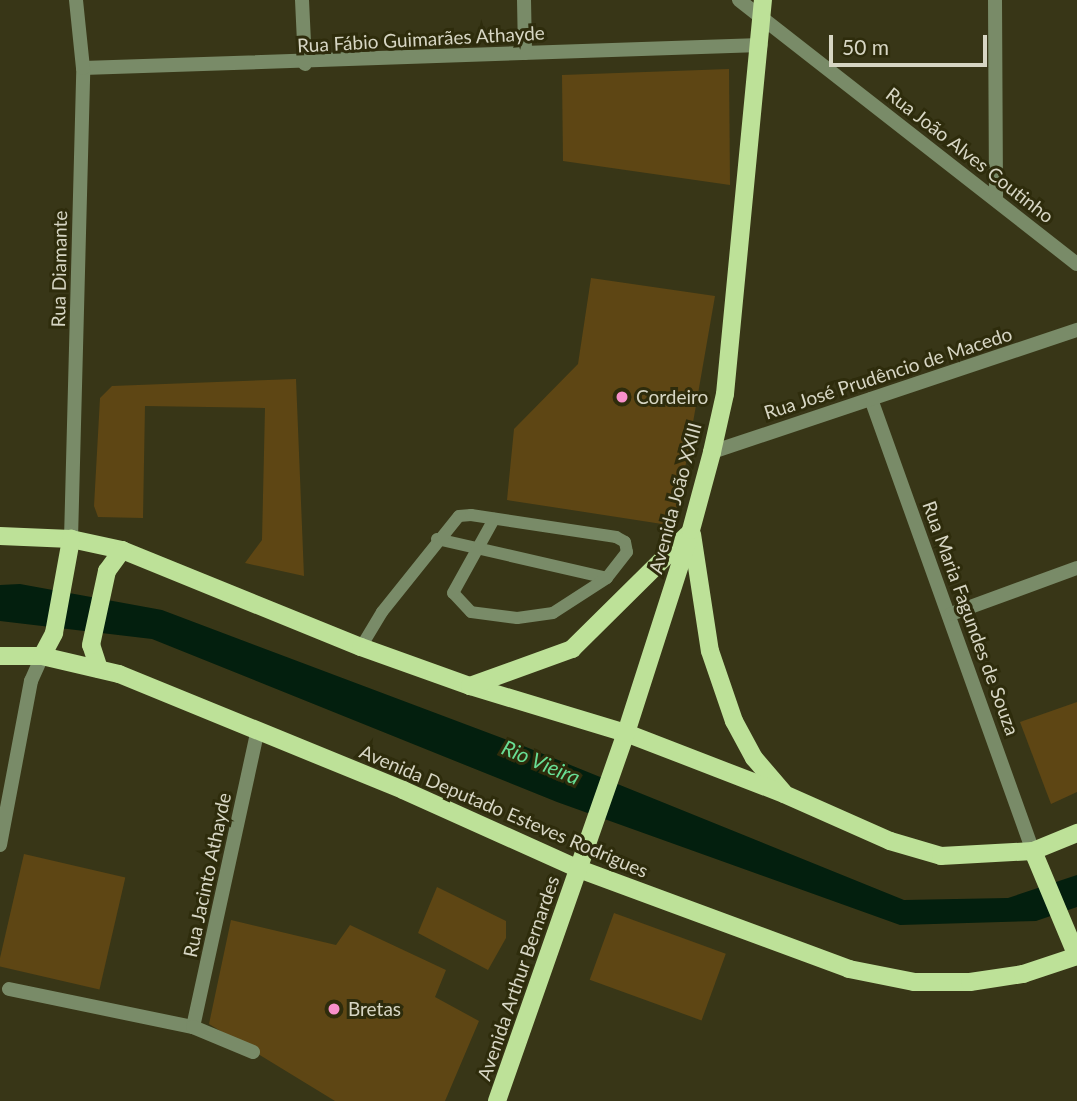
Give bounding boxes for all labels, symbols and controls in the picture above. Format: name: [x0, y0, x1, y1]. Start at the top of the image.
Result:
street label: Rua Fábio Guimarães Athayde: [296, 21, 546, 57]
scale bar: [832, 21, 990, 65]
text: 50 m: [842, 34, 889, 59]
street label: Rua João Alves Coutinho: [881, 82, 1059, 228]
street label: Rua Diamante: [47, 210, 71, 328]
street label: Rua José Prudêncio de Macedo: [761, 322, 1015, 424]
place label: Cordeiro: [636, 386, 708, 408]
marker: Cordeiro: [614, 389, 630, 405]
street label: Avenida João XXIII: [644, 420, 706, 576]
street label: Rua Maria Fagundes de Souza: [918, 498, 1024, 738]
water label: Rio Vieira: [498, 734, 584, 790]
street label: Avenida Deputado Esteves Rodrigues: [356, 740, 652, 882]
street label: Rua Jacinto Athayde: [178, 790, 236, 960]
street label: Avenida Arthur Bernardes: [472, 872, 564, 1084]
place label: Bretas: [348, 998, 401, 1020]
marker: Bretas: [326, 1001, 342, 1017]

